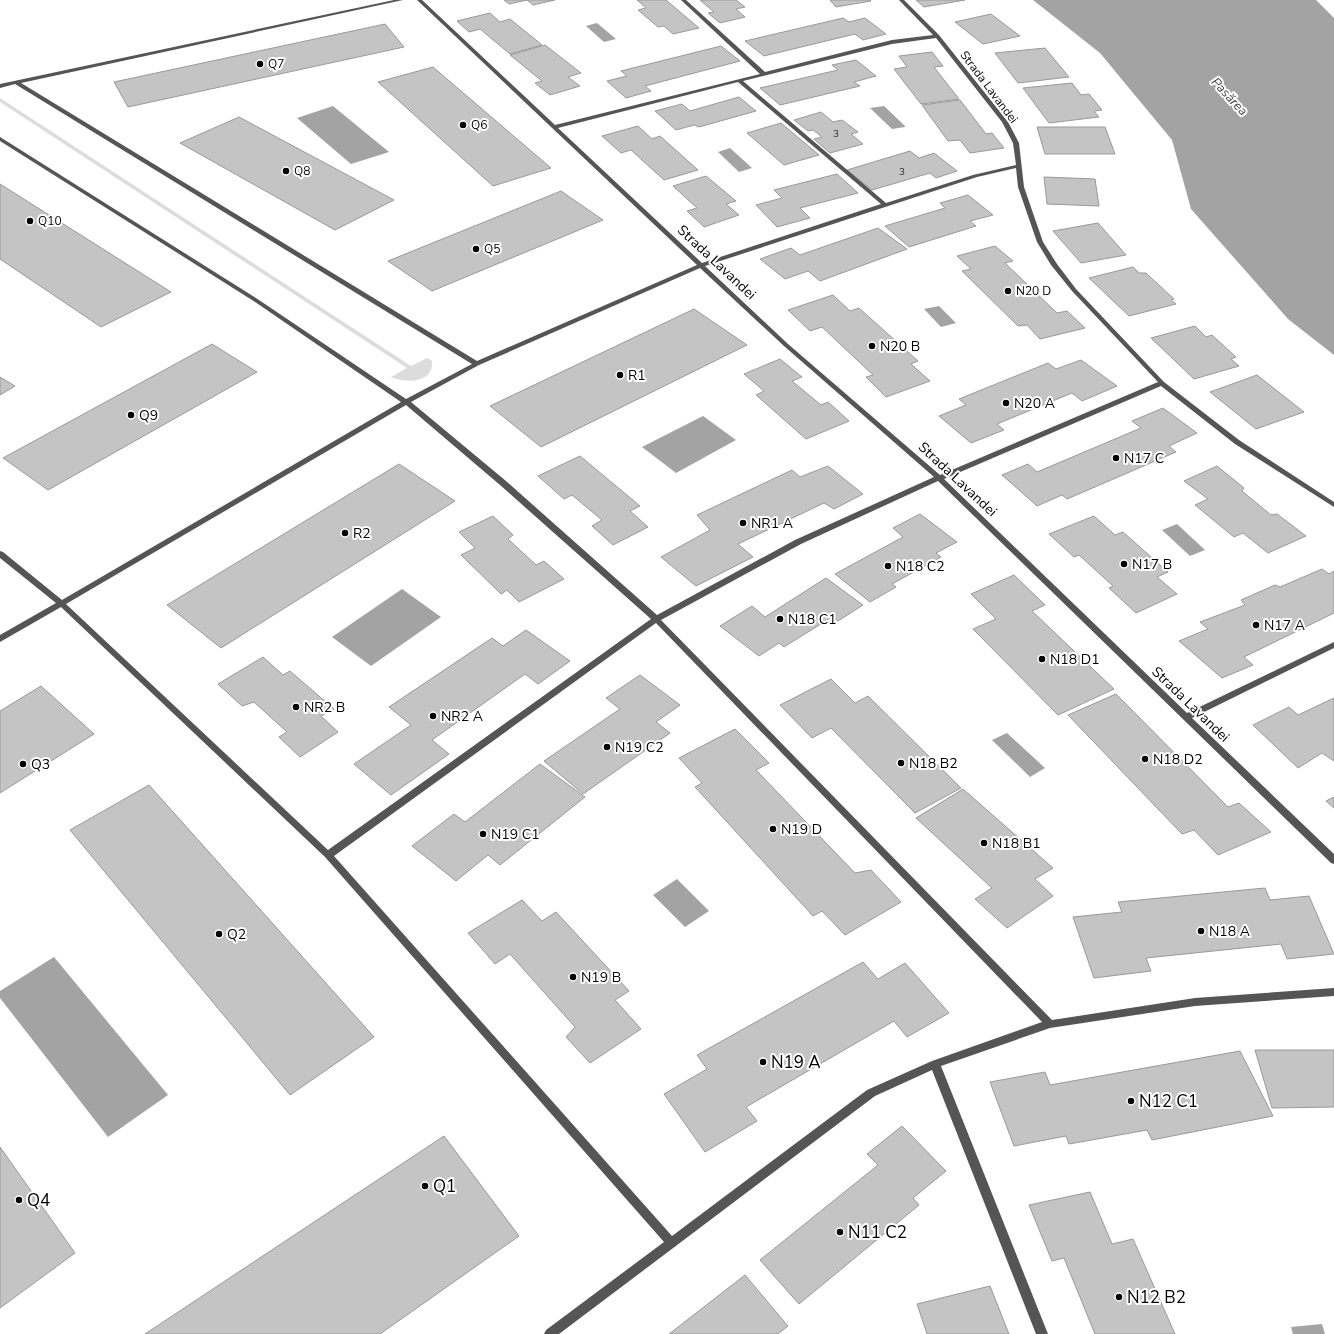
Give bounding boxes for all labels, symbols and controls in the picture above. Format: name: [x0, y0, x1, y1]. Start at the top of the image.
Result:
street label: Strada Lavandei: [956, 48, 1022, 126]
place label: Q7: [268, 56, 284, 72]
marker: Q7: [255, 59, 265, 69]
water label: Pasărea: [1207, 74, 1252, 120]
place label: Q6: [471, 117, 487, 133]
marker: Q6: [458, 120, 468, 130]
house number: 3: [833, 127, 839, 141]
place label: Q8: [294, 163, 310, 179]
house number: 3: [899, 165, 905, 179]
marker: Q8: [281, 166, 291, 176]
place label: Q10: [38, 213, 62, 229]
marker: Q10: [25, 216, 35, 226]
street label: Strada Lavandei: [673, 221, 760, 304]
place label: Q5: [484, 241, 500, 257]
marker: Q5: [471, 244, 481, 254]
place label: N20 D: [1016, 283, 1051, 299]
marker: N20 D: [1003, 286, 1013, 296]
place label: N20 B: [880, 337, 920, 356]
marker: N20 B: [867, 341, 877, 351]
place label: R1: [628, 366, 646, 385]
marker: R1: [615, 370, 625, 380]
place label: N20 A: [1014, 394, 1055, 413]
marker: N20 A: [1001, 398, 1011, 408]
place label: Q9: [139, 406, 158, 425]
marker: Q9: [126, 410, 136, 420]
street label: Strada Lavandei: [914, 438, 1001, 521]
place label: N17 C: [1124, 449, 1164, 468]
marker: N17 C: [1111, 453, 1121, 463]
place label: NR1 A: [751, 514, 793, 533]
marker: NR1 A: [738, 518, 748, 528]
place label: R2: [353, 524, 371, 543]
marker: R2: [340, 528, 350, 538]
place label: N17 B: [1132, 555, 1172, 574]
place label: N18 C2: [896, 557, 945, 576]
marker: N17 B: [1119, 559, 1129, 569]
marker: N18 C2: [883, 561, 893, 571]
place label: N18 C1: [788, 610, 837, 629]
marker: N18 C1: [775, 614, 785, 624]
place label: N17 A: [1264, 616, 1305, 635]
marker: N17 A: [1251, 620, 1261, 630]
place label: N18 D1: [1050, 650, 1100, 669]
marker: N18 D1: [1037, 654, 1047, 664]
street label: Strada Lavandei: [1148, 662, 1234, 746]
place label: NR2 B: [304, 698, 345, 717]
marker: NR2 B: [291, 702, 301, 712]
place label: NR2 A: [441, 707, 483, 726]
marker: NR2 A: [428, 711, 438, 721]
place label: N19 C2: [615, 738, 664, 757]
marker: N19 C2: [602, 742, 612, 752]
place label: N18 D2: [1153, 750, 1203, 769]
place label: N18 B2: [909, 754, 958, 773]
marker: N18 D2: [1140, 754, 1150, 764]
place label: Q3: [31, 755, 50, 774]
marker: N18 B2: [896, 758, 906, 768]
marker: Q3: [18, 759, 28, 769]
place label: N19 D: [781, 820, 822, 839]
marker: N19 D: [768, 824, 778, 834]
place label: N19 C1: [491, 825, 540, 844]
marker: N19 C1: [478, 829, 488, 839]
place label: N18 B1: [992, 834, 1041, 853]
marker: N18 B1: [979, 838, 989, 848]
place label: N18 A: [1209, 922, 1250, 941]
place label: Q2: [227, 925, 246, 944]
marker: N18 A: [1196, 926, 1206, 936]
marker: Q2: [214, 929, 224, 939]
place label: N19 B: [581, 968, 621, 987]
marker: N19 B: [568, 972, 578, 982]
place label: N19 A: [771, 1051, 821, 1074]
marker: N19 A: [758, 1057, 768, 1067]
place label: N12 C1: [1139, 1090, 1198, 1113]
marker: N12 C1: [1126, 1096, 1136, 1106]
place label: Q1: [433, 1175, 456, 1198]
marker: Q1: [420, 1181, 430, 1191]
place label: Q4: [27, 1189, 50, 1212]
marker: Q4: [14, 1195, 24, 1205]
place label: N11 C2: [848, 1221, 907, 1244]
marker: N11 C2: [835, 1227, 845, 1237]
place label: N12 B2: [1127, 1286, 1186, 1309]
marker: N12 B2: [1114, 1292, 1124, 1302]

